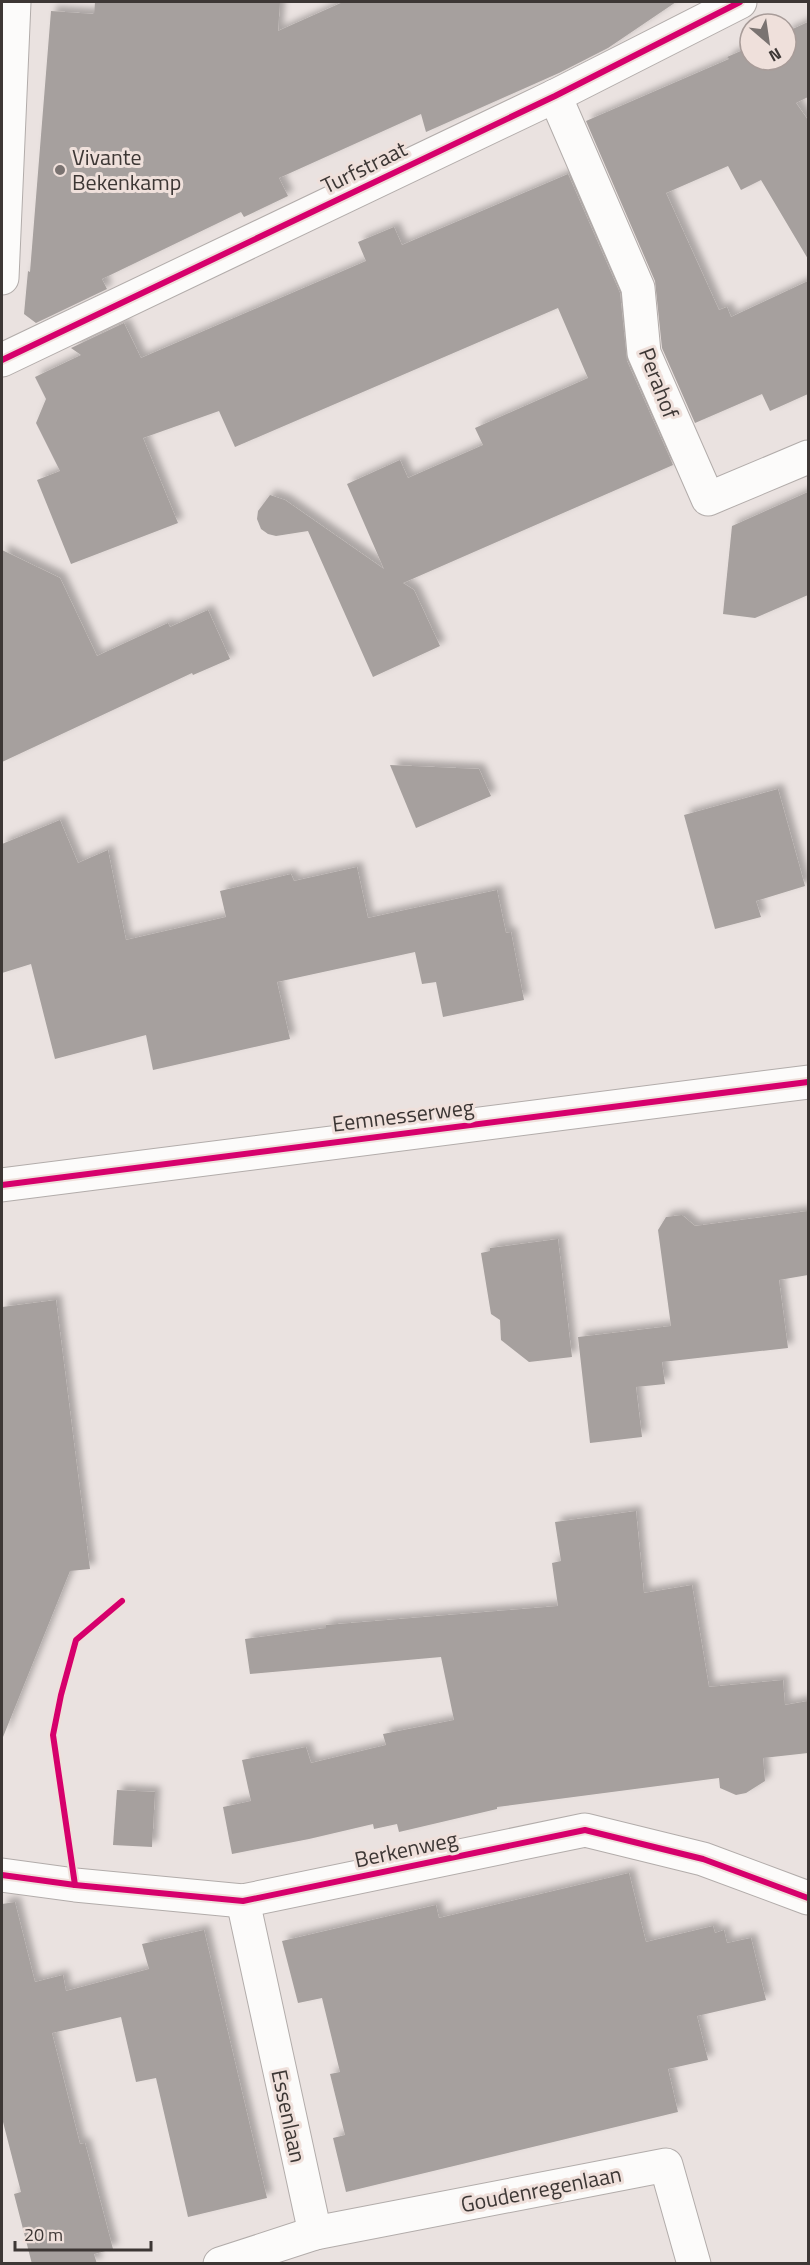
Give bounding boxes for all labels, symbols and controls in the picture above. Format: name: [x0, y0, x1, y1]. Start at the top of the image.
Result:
north arrow: [738, 12, 798, 72]
text: N: [765, 42, 786, 68]
street label: Turfstraat: [315, 132, 413, 202]
place label: Vivante Bekenkamp: [72, 140, 181, 199]
marker: Vivante Bekenkamp: [53, 163, 67, 177]
street label: Perahof: [630, 343, 688, 424]
street label: Eemnesserweg: [330, 1089, 476, 1141]
street label: Berkenweg: [351, 1822, 461, 1876]
street label: Essenlaan: [263, 2066, 315, 2166]
street label: Goudenregenlaan: [458, 2157, 624, 2221]
scale bar: [15, 2214, 152, 2252]
text: 20 m: [24, 2221, 63, 2248]

